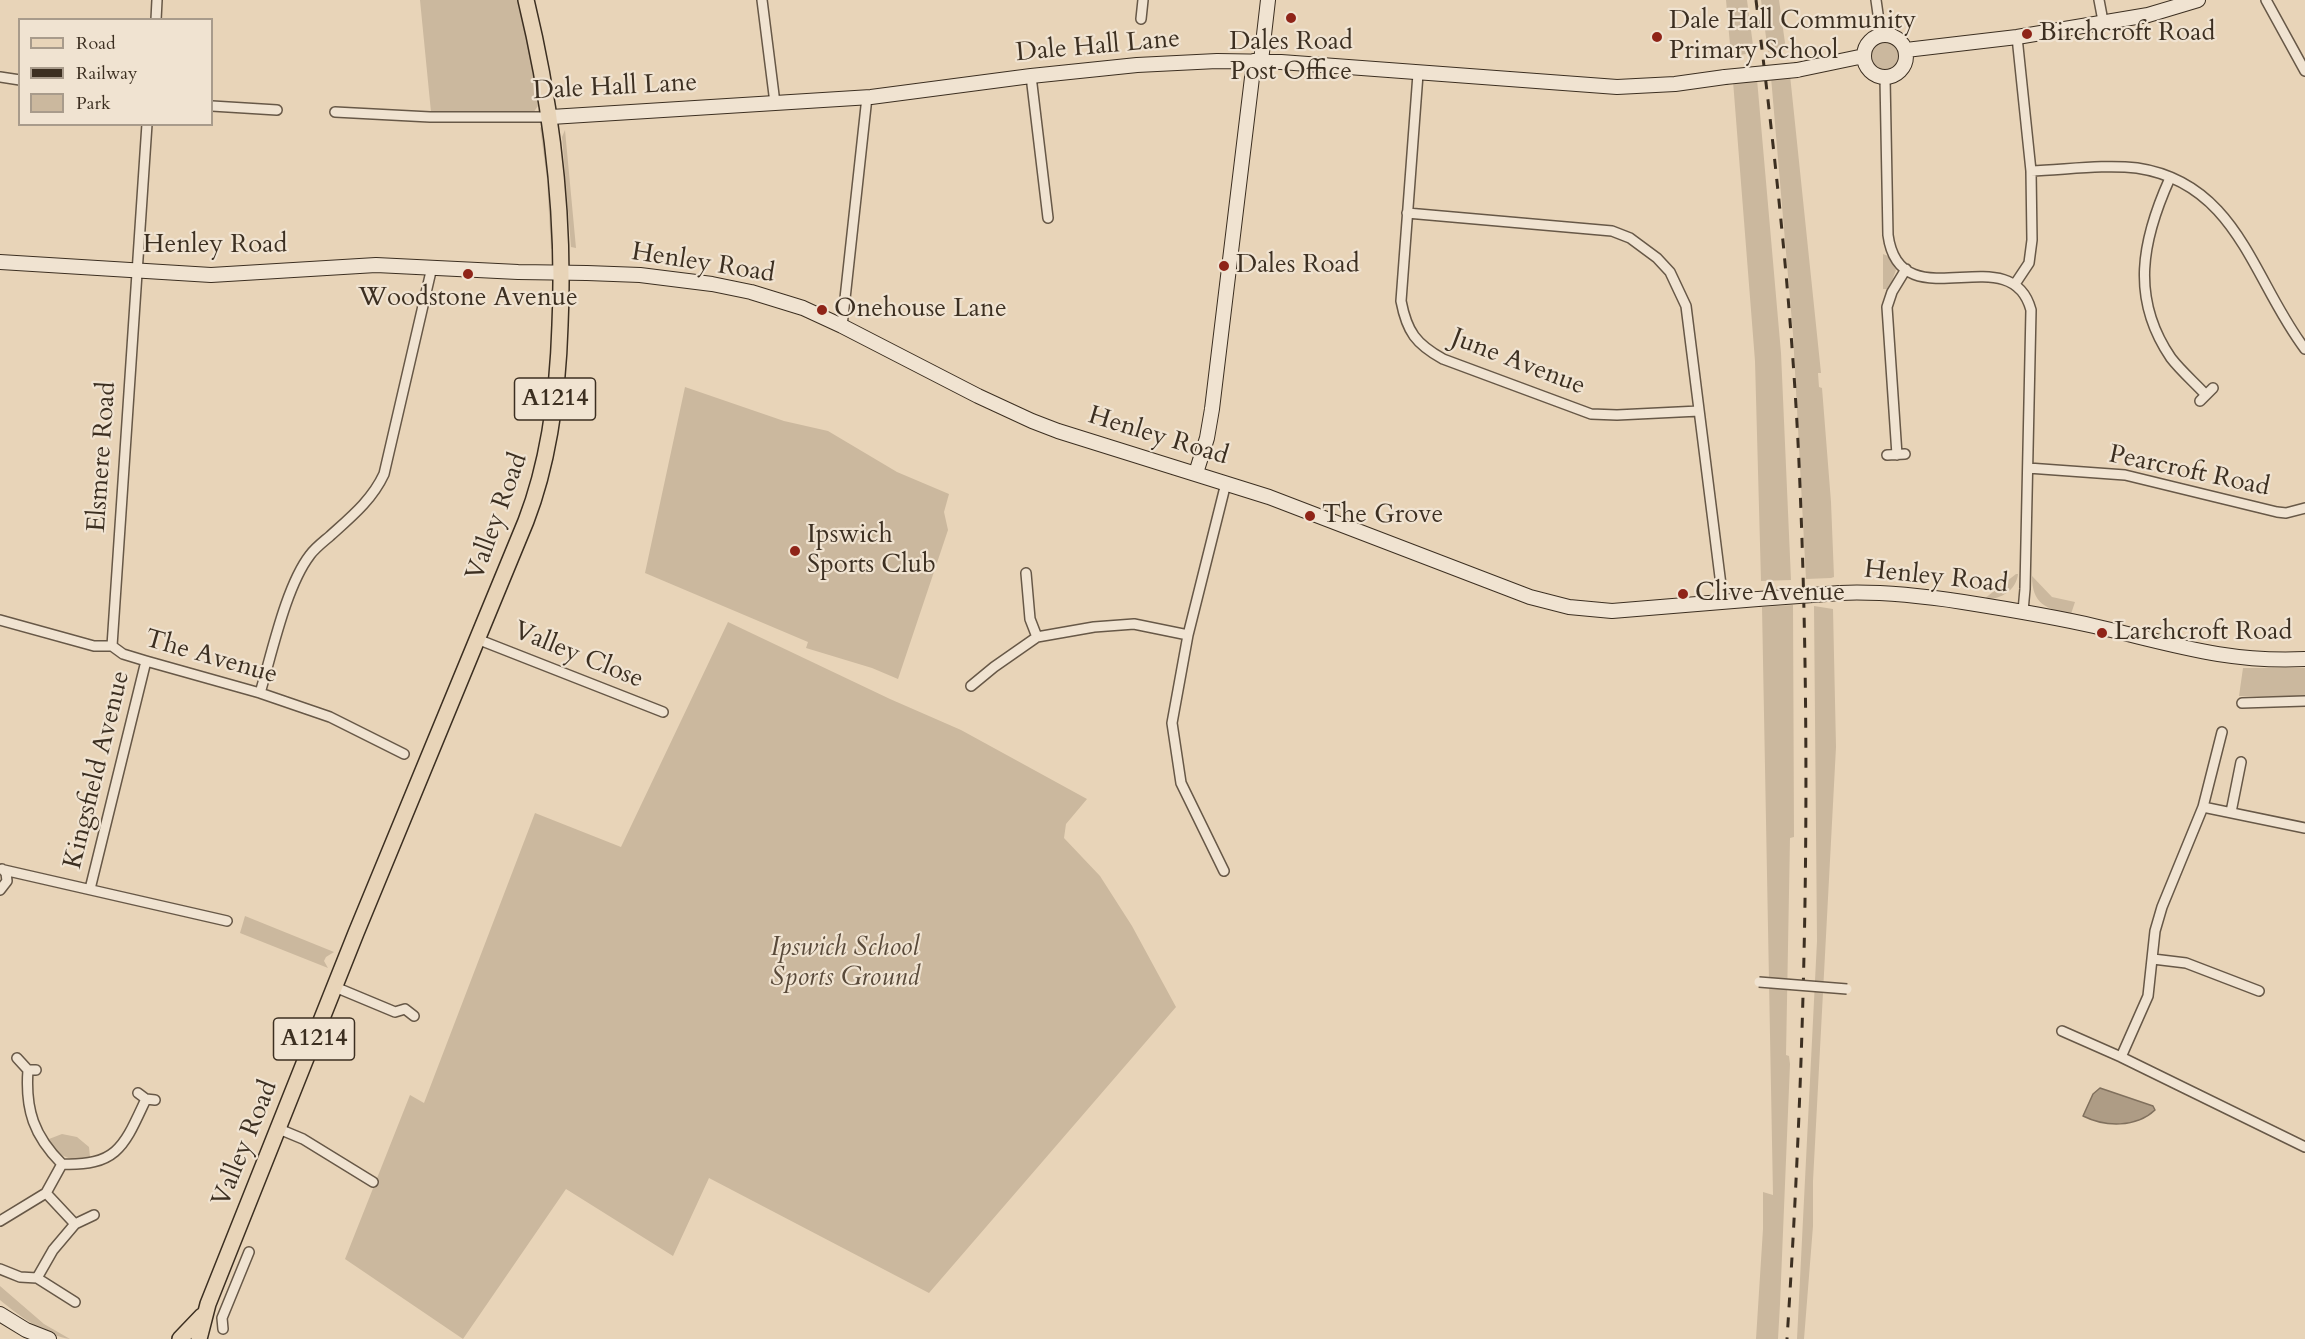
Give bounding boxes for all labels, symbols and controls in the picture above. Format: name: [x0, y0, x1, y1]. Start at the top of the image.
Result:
place label: Dale Hall Community Primary School: [1669, 6, 1916, 67]
marker: Dales Road Post Office: [1284, 11, 1298, 25]
legend: [18, 18, 213, 126]
place label: Birchcroft Road: [2039, 18, 2215, 50]
street label: Dale Hall Lane: [1015, 24, 1181, 70]
place label: Dales Road Post Office: [1229, 27, 1353, 88]
marker: Birchcroft Road: [2020, 27, 2034, 41]
marker: Dale Hall Community Primary School: [1650, 30, 1664, 44]
text: Road: [76, 31, 116, 56]
text: Railway: [76, 61, 138, 86]
street label: Dale Hall Lane: [532, 68, 698, 108]
text: Park: [76, 91, 111, 116]
street label: Henley Road: [143, 230, 287, 262]
street label: Henley Road: [629, 237, 777, 291]
place label: Dales Road: [1236, 250, 1360, 282]
marker: Dales Road: [1217, 259, 1231, 273]
marker: Woodstone Avenue: [461, 267, 475, 281]
place label: Woodstone Avenue: [358, 283, 578, 315]
place label: Onehouse Lane: [834, 294, 1007, 326]
marker: Onehouse Lane: [815, 303, 829, 317]
street label: June Avenue: [1447, 323, 1589, 403]
road number: A1214: [514, 378, 596, 420]
street label: Elsmere Road: [82, 381, 124, 533]
street label: Henley Road: [1084, 401, 1232, 473]
street label: Pearcroft Road: [2106, 440, 2272, 504]
street label: Valley Road: [461, 449, 535, 585]
place label: The Grove: [1322, 500, 1443, 532]
marker: The Grove: [1303, 509, 1317, 523]
place label: Ipswich Sports Club: [807, 520, 936, 582]
marker: Ipswich Sports Club: [788, 544, 802, 558]
street label: Henley Road: [1862, 555, 2010, 601]
place label: Clive Avenue: [1695, 578, 1845, 610]
marker: Clive Avenue: [1676, 587, 1690, 601]
street label: Valley Close: [509, 616, 647, 696]
place label: Larchcroft Road: [2114, 617, 2292, 649]
street label: The Avenue: [141, 624, 281, 692]
marker: Larchcroft Road: [2095, 626, 2109, 640]
street label: Kingsfield Avenue: [58, 668, 138, 872]
park label: Ipswich School Sports Ground: [770, 933, 920, 994]
road number: A1214: [274, 1018, 354, 1060]
street label: Valley Road: [207, 1076, 285, 1212]

